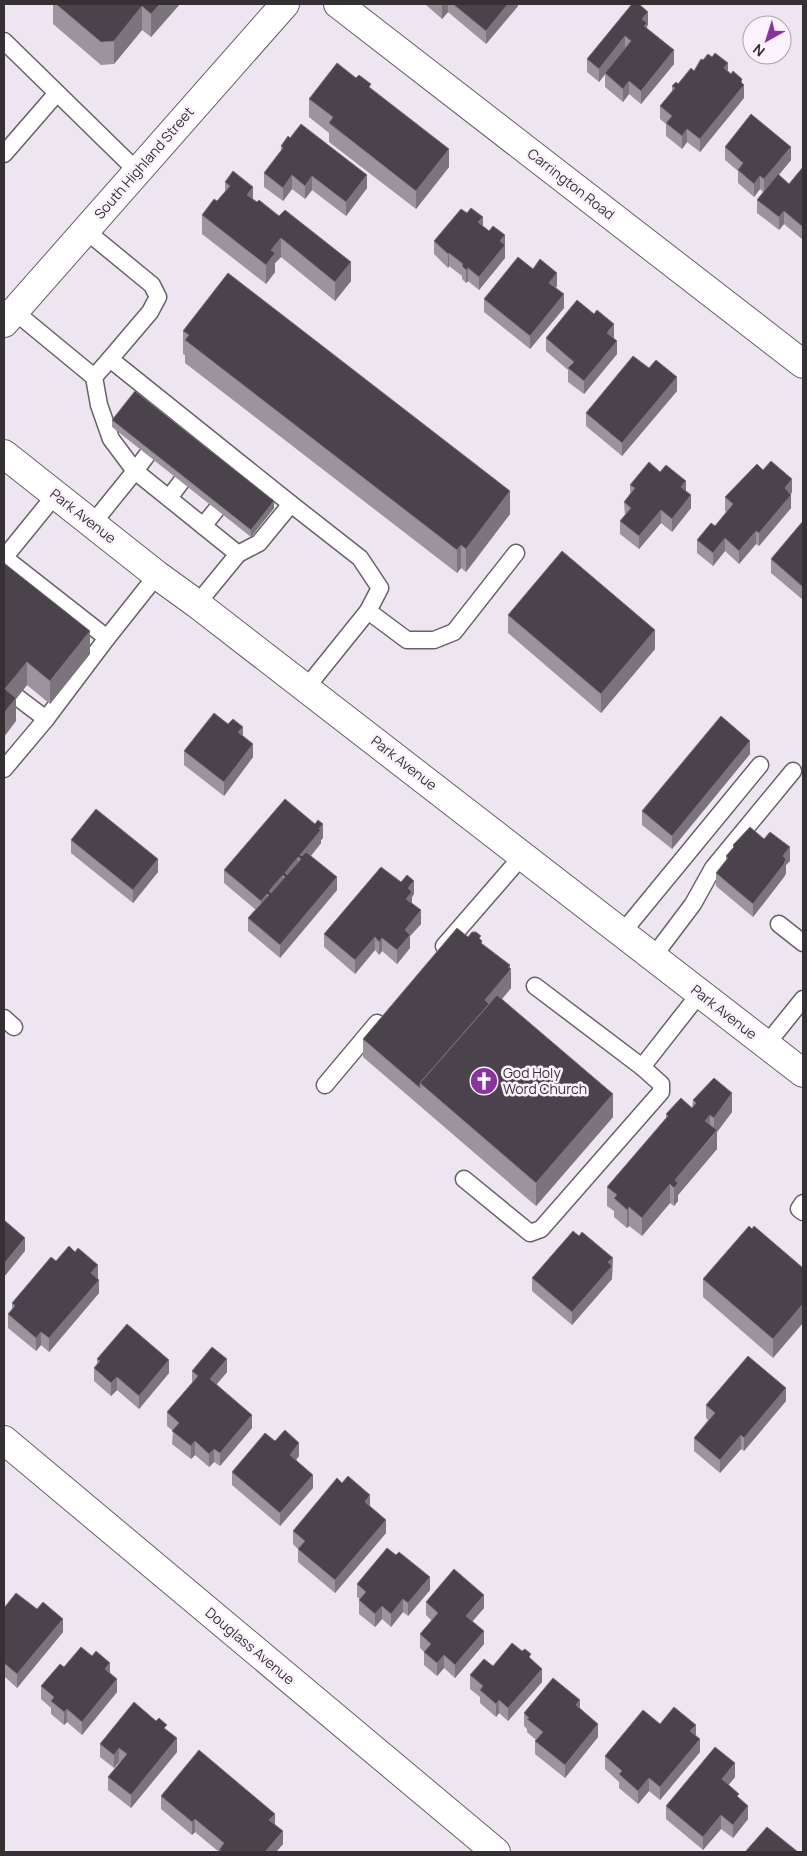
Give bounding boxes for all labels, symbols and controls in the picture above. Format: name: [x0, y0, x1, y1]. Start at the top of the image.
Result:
north arrow: [742, 15, 792, 65]
text: N: [749, 40, 768, 61]
street label: South Highland Street: [90, 102, 198, 223]
street label: Carrington Road: [524, 144, 619, 224]
street label: Park Avenue: [46, 484, 120, 547]
street label: Park Avenue: [367, 731, 441, 794]
street label: Park Avenue: [687, 980, 761, 1043]
place label: God Holy Word Church: [503, 1063, 587, 1098]
church icon: God Holy Word Church: [469, 1066, 499, 1096]
street label: Douglass Avenue: [202, 1603, 299, 1688]

